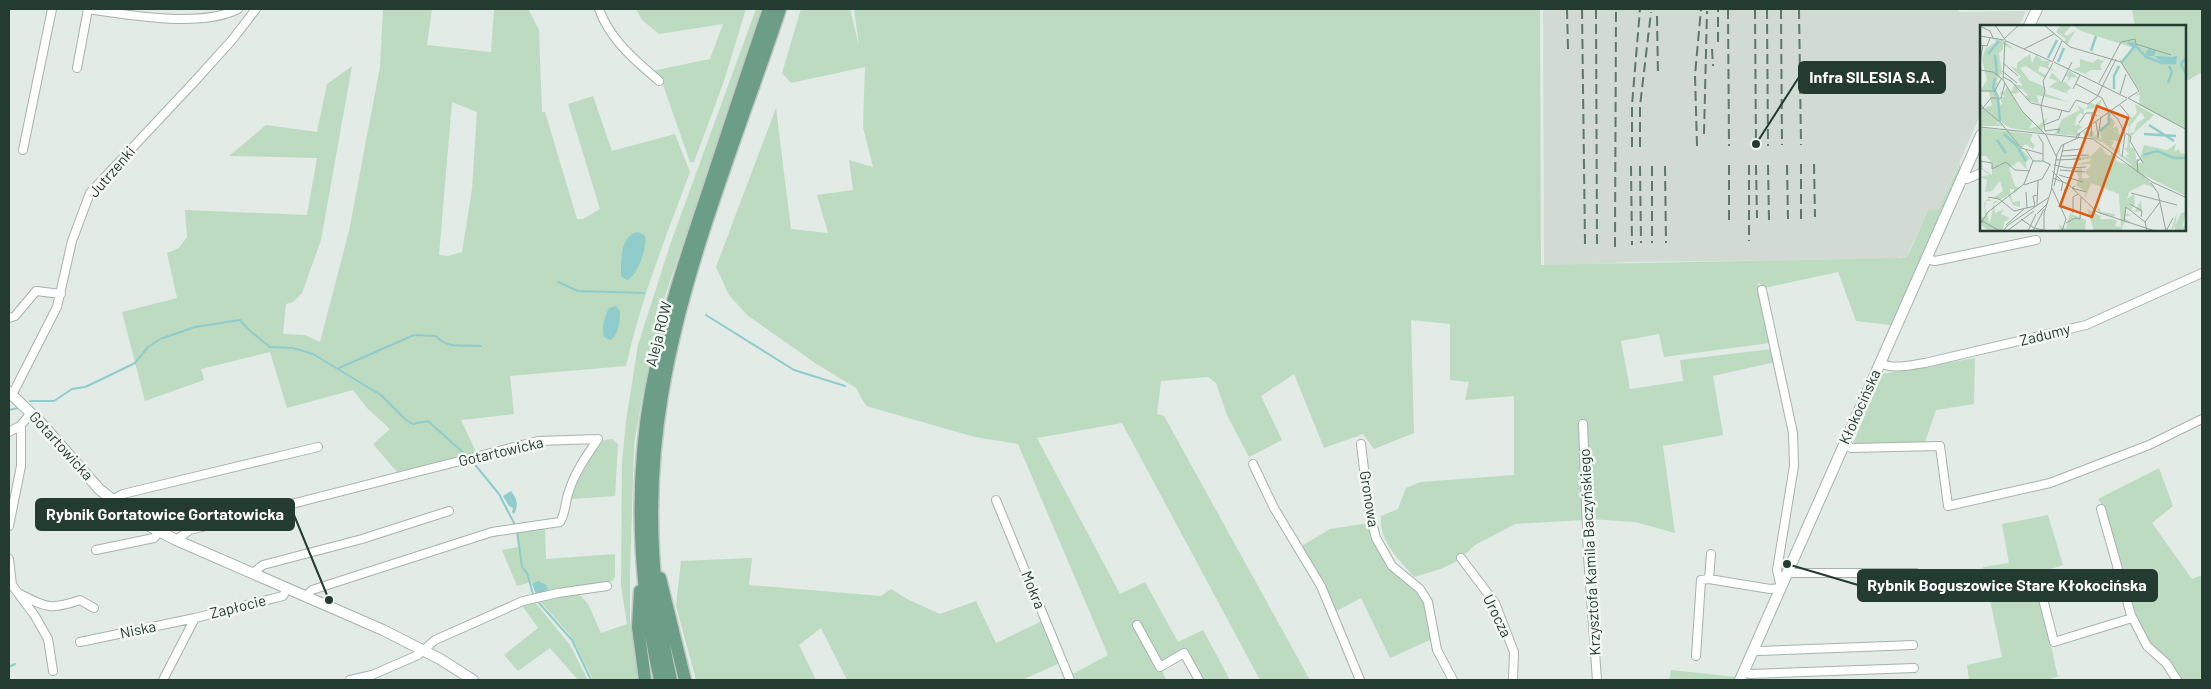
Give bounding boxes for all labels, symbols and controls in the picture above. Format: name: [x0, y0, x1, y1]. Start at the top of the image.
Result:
inset map: [1980, 25, 2186, 231]
callout: Infra SILESIA S.A.: [1799, 62, 1945, 93]
text: Infra SILESIA S.A.: [1809, 67, 1935, 86]
street label: Jutrzenki: [84, 142, 138, 201]
street label: Aleja ROW: [641, 299, 675, 368]
street label: Zadumy: [2018, 319, 2072, 349]
street label: Kłokocińska: [1835, 366, 1884, 447]
street label: Gotartowicka: [26, 407, 97, 484]
street label: Gotartowicka: [457, 433, 545, 470]
street label: Krzysztofa Kamila Baczyńskiego: [1575, 448, 1603, 656]
street label: Gronowa: [1357, 469, 1383, 528]
callout: Rybnik Gortatowice Gortatowicka: [36, 499, 294, 530]
text: Rybnik Gortatowice Gortatowicka: [46, 504, 284, 523]
street label: Mokra: [1018, 568, 1050, 611]
callout: Rybnik Boguszowice Stare Kłokocińska: [1858, 570, 2157, 601]
text: Rybnik Boguszowice Stare Kłokocińska: [1867, 575, 2147, 594]
street label: Zapłocie: [208, 590, 268, 622]
street label: Urocza: [1480, 591, 1516, 640]
street label: Niska: [118, 616, 157, 642]

